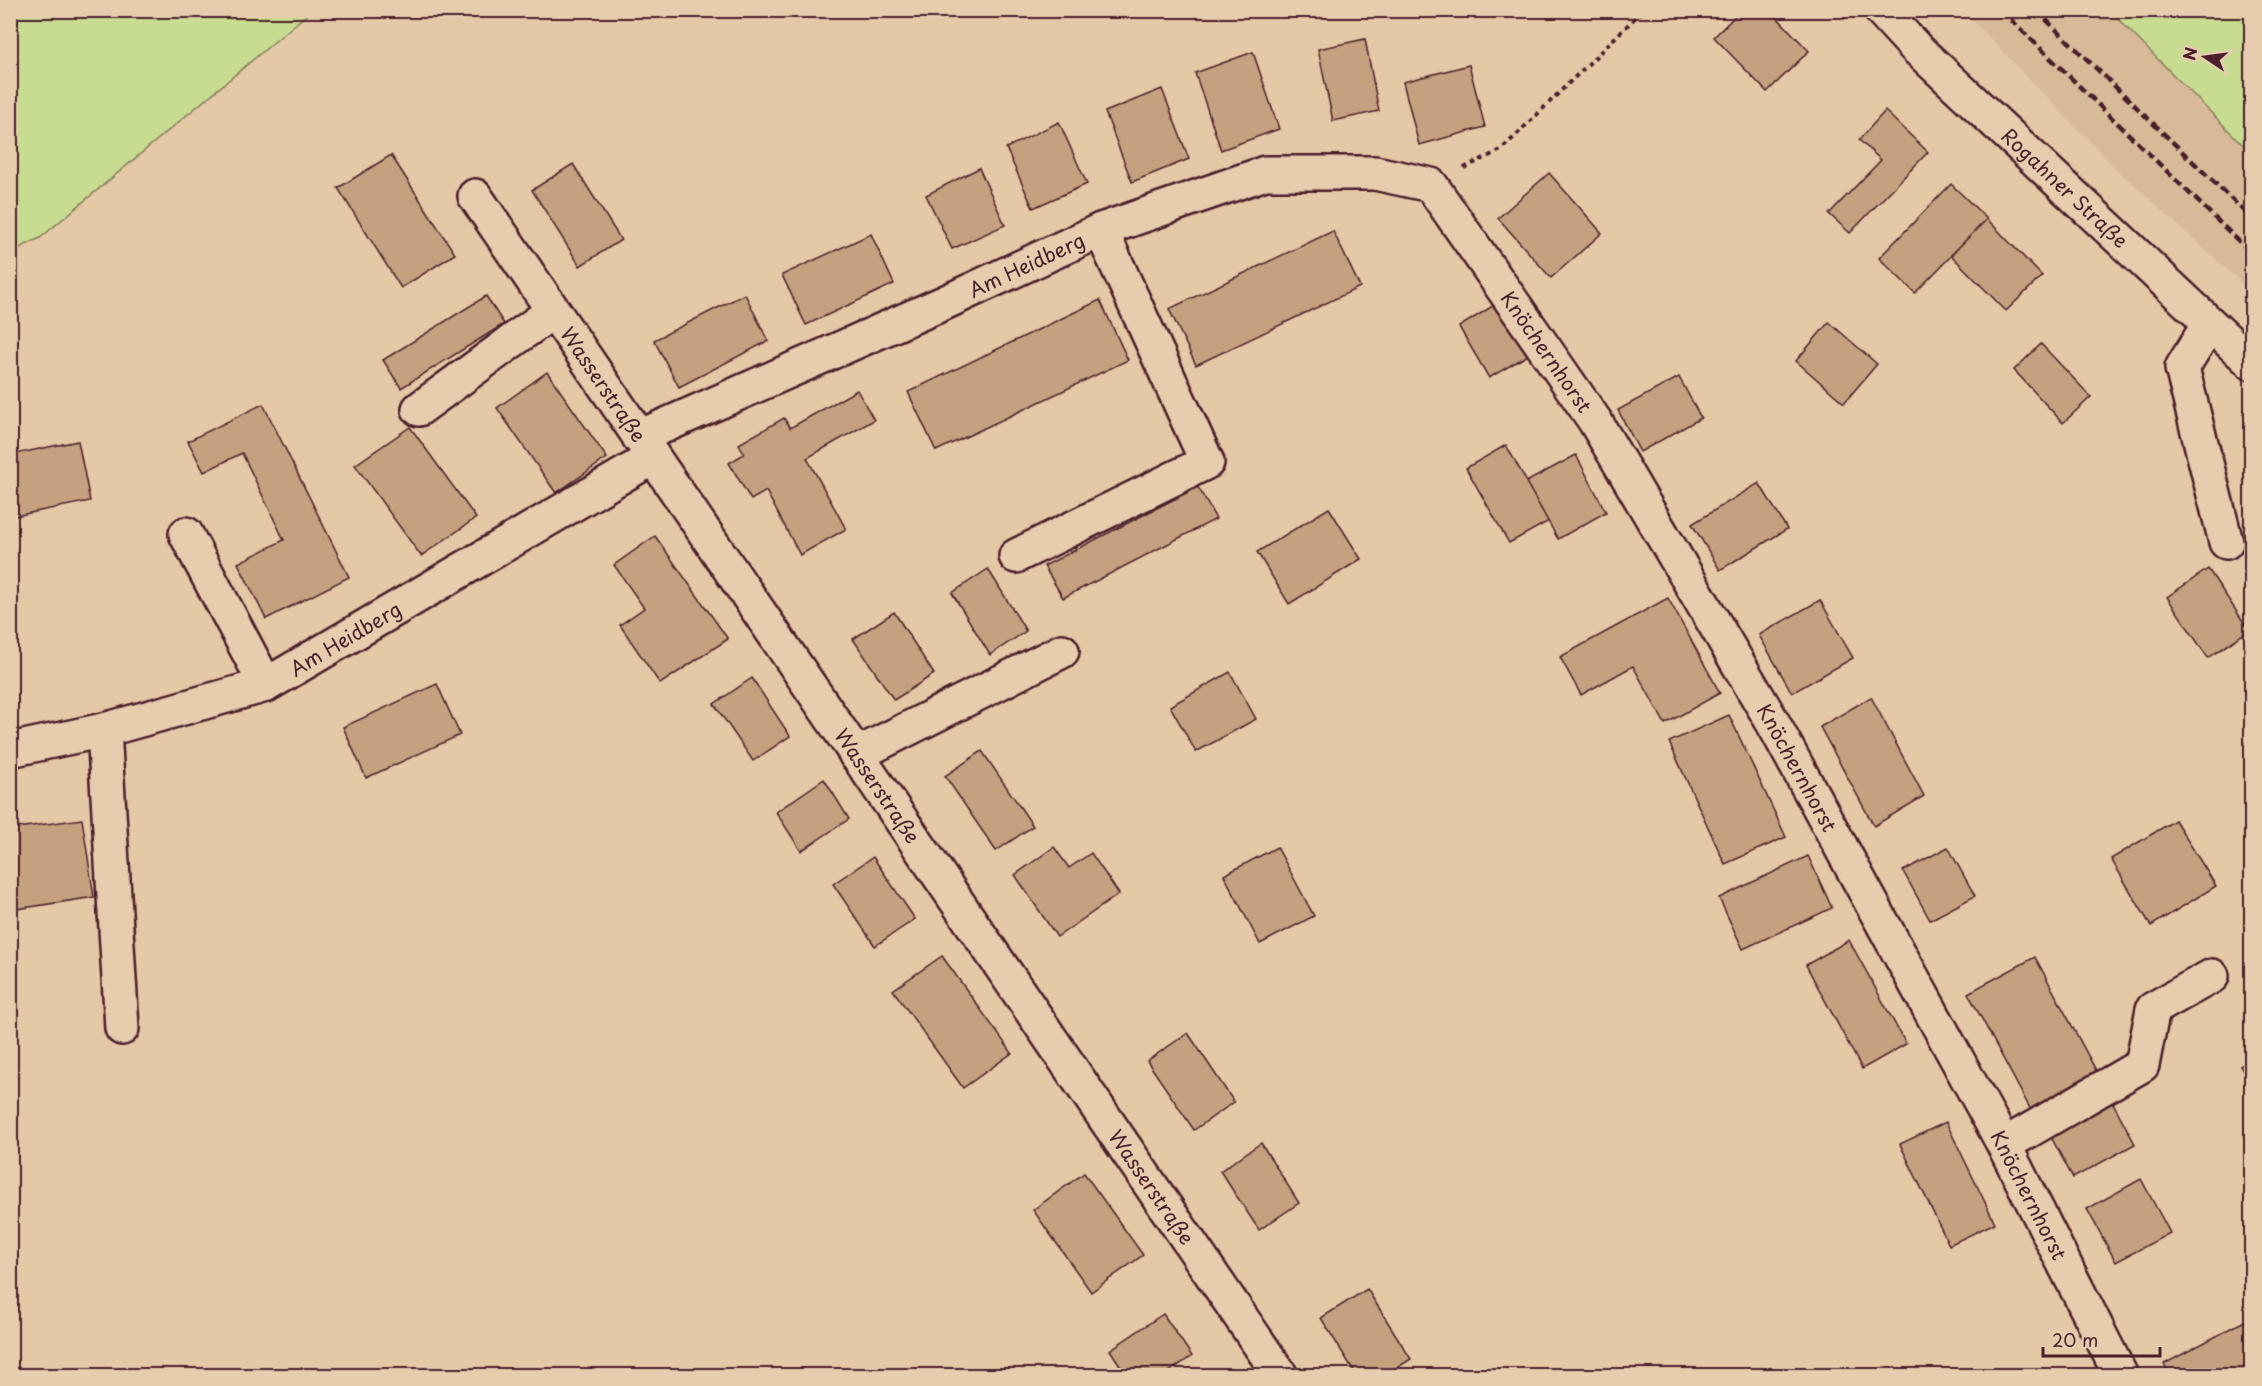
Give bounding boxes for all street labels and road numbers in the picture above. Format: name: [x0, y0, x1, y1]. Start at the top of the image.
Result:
street label: Rogahner Straße: [1995, 121, 2135, 255]
street label: Am Heidberg: [963, 225, 1090, 305]
street label: Knöchernhorst: [1494, 285, 1600, 419]
street label: Wasserstraße: [554, 321, 654, 448]
street label: Am Heidberg: [283, 594, 407, 683]
street label: Knöchernhorst: [1750, 698, 1845, 837]
street label: Wasserstraße: [828, 722, 928, 849]
street label: Wasserstraße: [1102, 1123, 1202, 1251]
street label: Knöchernhorst: [1984, 1124, 2075, 1265]

